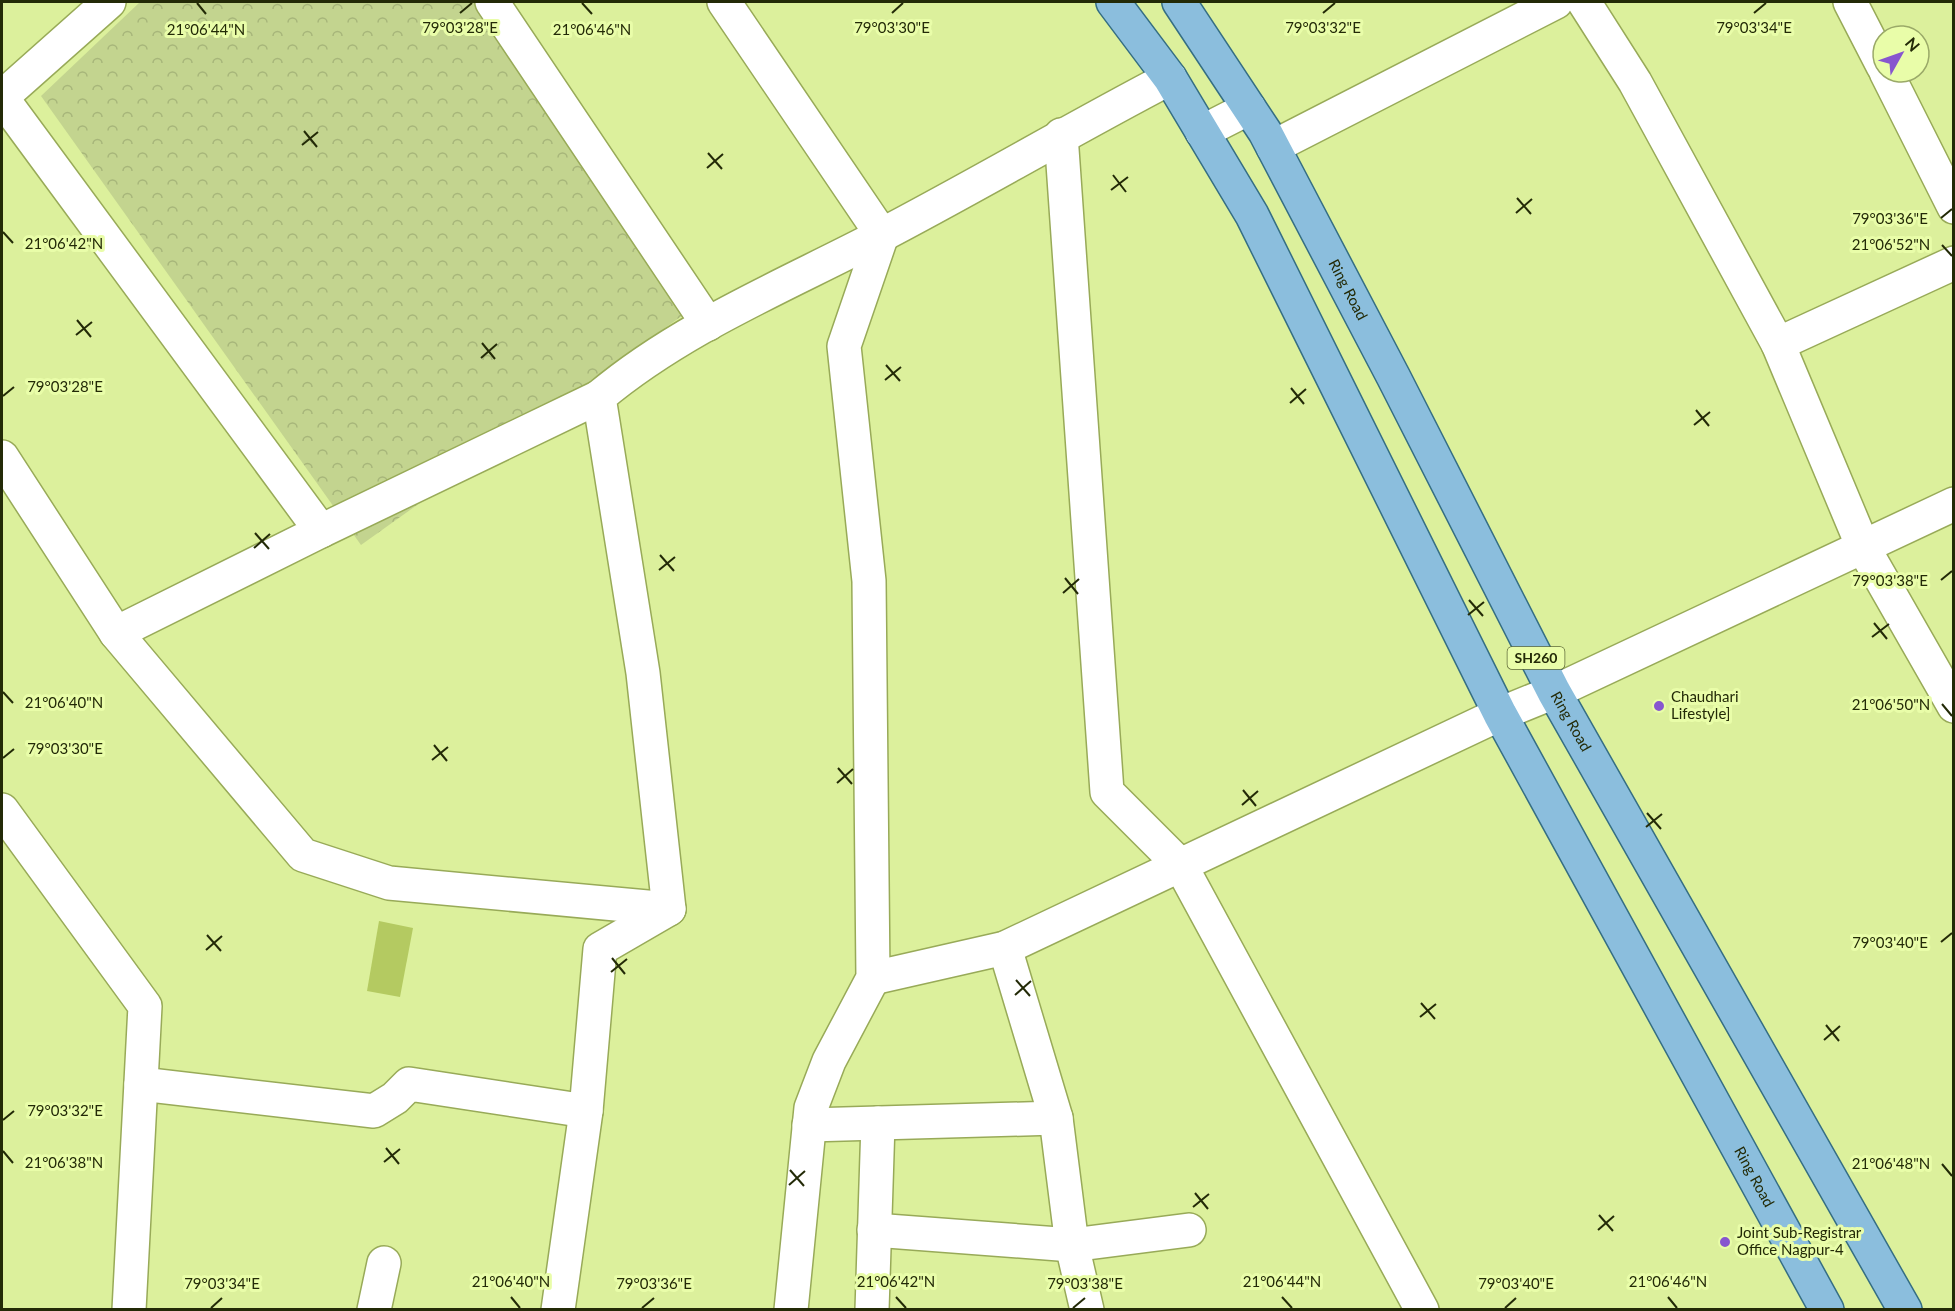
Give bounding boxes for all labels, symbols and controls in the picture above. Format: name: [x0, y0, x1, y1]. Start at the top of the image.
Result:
text: 79°03'28"E: [422, 18, 498, 36]
text: 79°03'30"E: [854, 18, 930, 36]
text: 79°03'32"E: [1285, 18, 1361, 36]
text: 79°03'34"E: [1716, 18, 1792, 36]
text: 21°06'44"N: [167, 20, 245, 38]
text: 21°06'46"N: [553, 20, 631, 38]
north arrow: [1871, 24, 1931, 84]
text: N: [1902, 33, 1924, 55]
text: 79°03'36"E: [1852, 209, 1928, 227]
text: 21°06'42"N: [25, 234, 103, 252]
text: 21°06'52"N: [1852, 235, 1930, 253]
street label: Ring Road: [1325, 256, 1372, 323]
text: 79°03'28"E: [27, 377, 103, 395]
text: 79°03'38"E: [1852, 571, 1928, 589]
road number: SH260: [1508, 647, 1564, 669]
place label: Chaudhari Lifestyle]: [1671, 687, 1739, 722]
street label: Ring Road: [1547, 688, 1596, 754]
text: 21°06'40"N: [25, 693, 103, 711]
text: 21°06'50"N: [1852, 695, 1930, 713]
marker: Chaudhari Lifestyle]: [1652, 699, 1666, 713]
text: 79°03'30"E: [27, 739, 103, 757]
text: 79°03'40"E: [1852, 933, 1928, 951]
text: 79°03'32"E: [27, 1101, 103, 1119]
street label: Ring Road: [1731, 1143, 1779, 1210]
text: 21°06'38"N: [25, 1153, 103, 1171]
text: 21°06'48"N: [1852, 1154, 1930, 1172]
place label: Joint Sub-Registrar Office Nagpur-4: [1737, 1223, 1862, 1258]
marker: Joint Sub-Registrar Office Nagpur-4: [1718, 1235, 1732, 1249]
text: 21°06'40"N: [472, 1272, 550, 1290]
text: 21°06'42"N: [857, 1272, 935, 1290]
text: 21°06'44"N: [1243, 1272, 1321, 1290]
text: 21°06'46"N: [1629, 1272, 1707, 1290]
text: 79°03'34"E: [184, 1274, 260, 1292]
text: 79°03'36"E: [616, 1274, 692, 1292]
text: 79°03'38"E: [1047, 1274, 1123, 1292]
text: 79°03'40"E: [1478, 1274, 1554, 1292]

